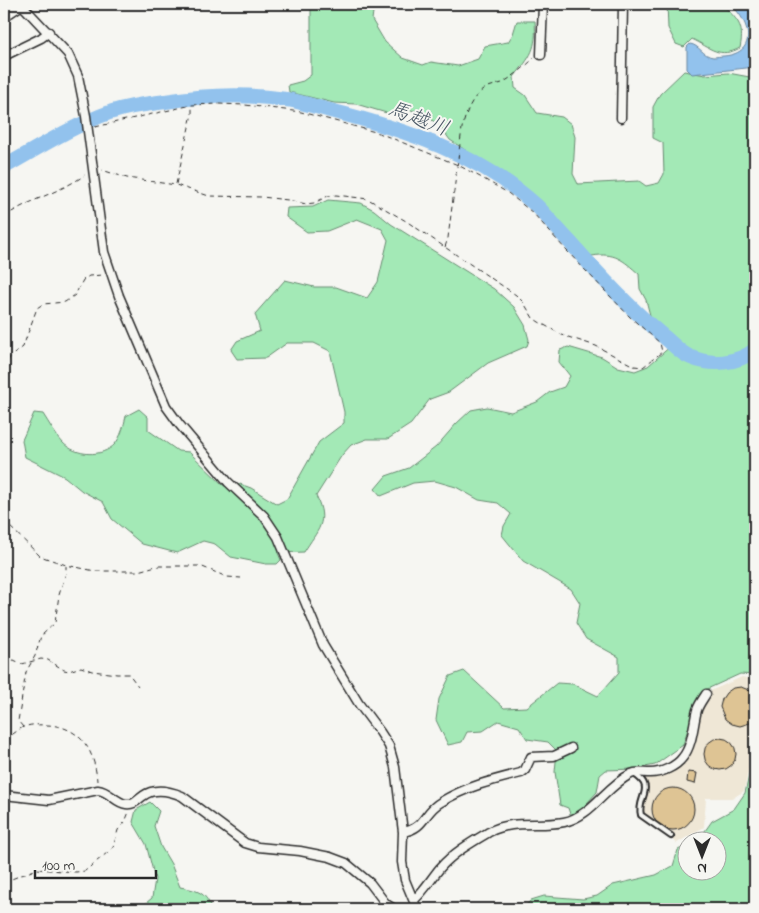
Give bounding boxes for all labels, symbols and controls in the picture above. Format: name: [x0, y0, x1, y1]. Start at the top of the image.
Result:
water label: 馬越川: [383, 95, 453, 145]
north arrow: [676, 830, 726, 880]
scale bar: [35, 848, 156, 880]
text: 100 m: [42, 855, 75, 877]
text: N: [697, 857, 707, 878]

